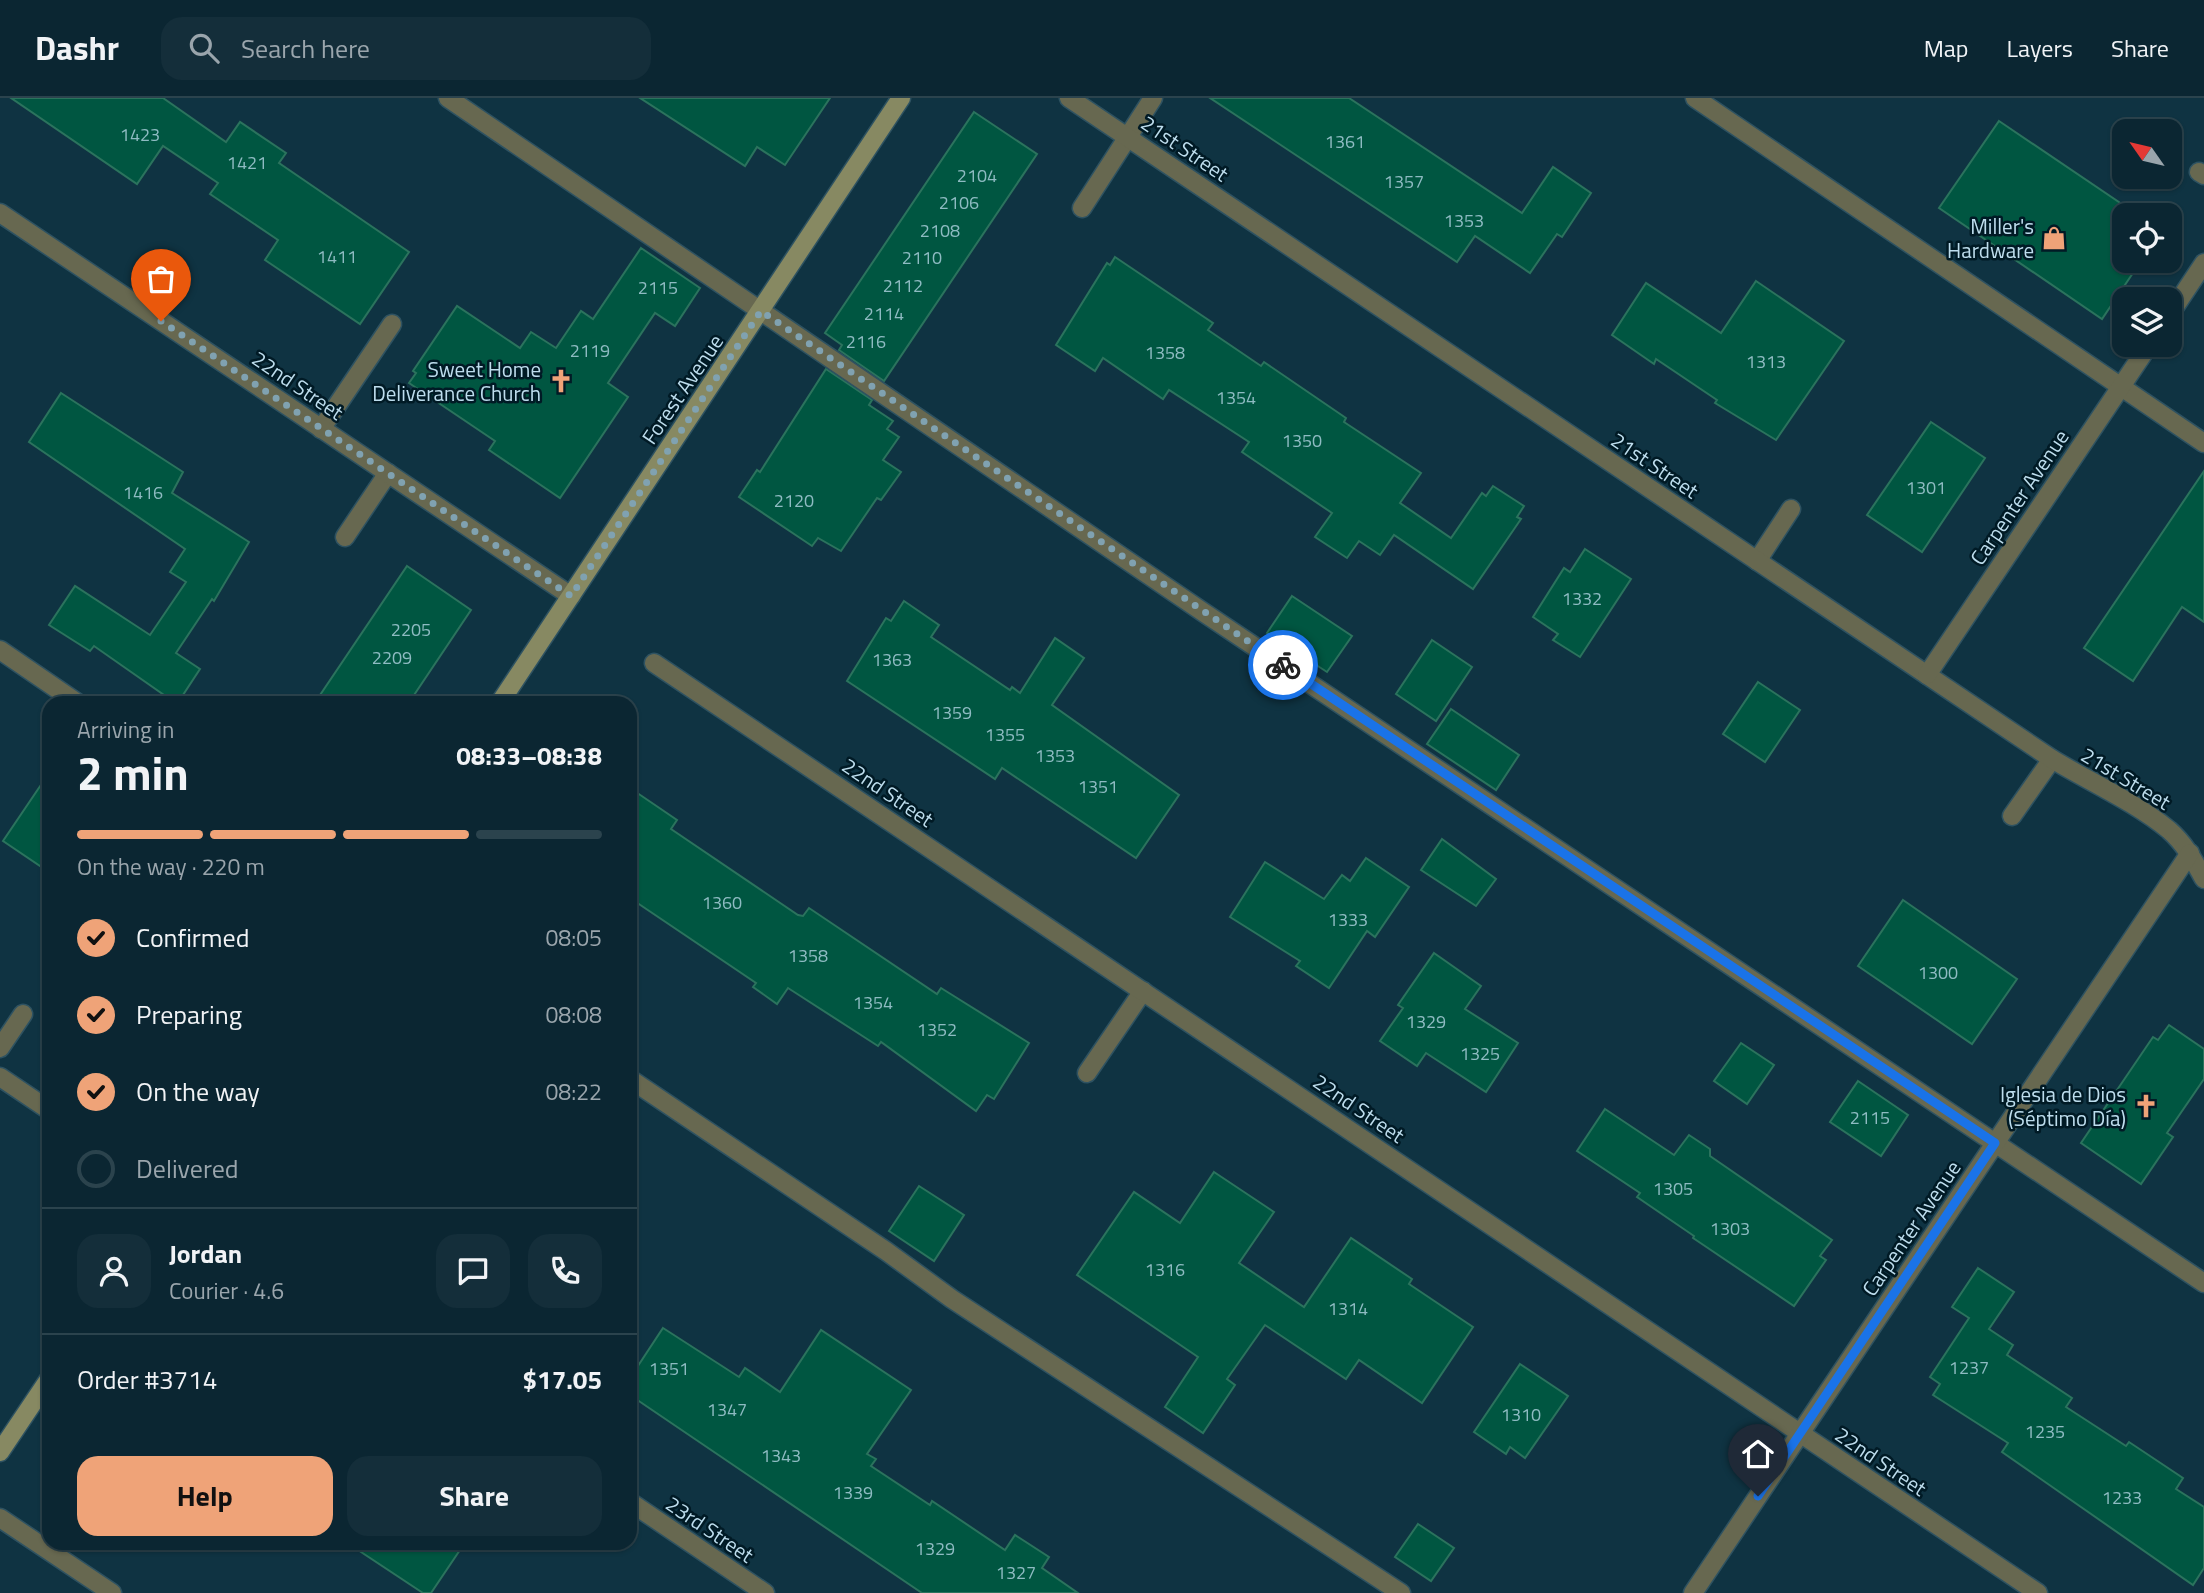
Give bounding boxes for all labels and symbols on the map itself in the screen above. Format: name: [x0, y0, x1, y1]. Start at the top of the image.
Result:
street label: 21st Street: [1135, 107, 1236, 189]
north arrow: [2112, 119, 2182, 189]
house number: 1423: [120, 121, 160, 148]
house number: 1361: [1325, 128, 1365, 155]
house number: 1421: [227, 149, 267, 176]
house number: 2104: [957, 162, 997, 189]
house number: 1357: [1384, 168, 1424, 195]
house number: 2106: [939, 189, 979, 216]
house number: 1353: [1444, 207, 1484, 234]
place label: Miller's Hardware: [1947, 210, 2034, 266]
house number: 2108: [920, 217, 960, 244]
shop icon: Miller's Hardware: [2040, 224, 2068, 252]
house number: 1411: [317, 243, 357, 270]
house number: 2110: [902, 244, 942, 271]
pin: [131, 249, 191, 321]
house number: 2112: [883, 272, 923, 299]
house number: 2115: [638, 274, 678, 301]
house number: 2114: [864, 300, 904, 327]
street label: Forest Avenue: [633, 327, 731, 451]
house number: 2116: [846, 328, 886, 355]
house number: 2119: [570, 337, 610, 364]
house number: 1358: [1145, 339, 1185, 366]
street label: 22nd Street: [246, 342, 351, 428]
house number: 1313: [1746, 348, 1786, 375]
place label: Sweet Home Deliverance Church: [372, 353, 541, 409]
church icon: Sweet Home Deliverance Church: [547, 367, 575, 395]
house number: 1354: [1216, 384, 1256, 411]
street label: Carpenter Avenue: [1962, 423, 2076, 571]
street label: 21st Street: [1605, 424, 1706, 506]
house number: 1350: [1282, 427, 1322, 454]
house number: 1301: [1906, 474, 1946, 501]
house number: 1416: [123, 479, 163, 506]
house number: 2120: [774, 487, 814, 514]
house number: 1332: [1562, 585, 1602, 612]
house number: 2205: [391, 616, 431, 643]
courier: [1248, 630, 1318, 700]
house number: 2209: [372, 644, 412, 671]
house number: 1363: [872, 646, 912, 673]
house number: 1359: [932, 699, 972, 726]
house number: 1355: [985, 721, 1025, 748]
street label: 21st Street: [2075, 739, 2177, 818]
house number: 1353: [1035, 742, 1075, 769]
street label: 22nd Street: [836, 749, 941, 835]
house number: 1351: [1078, 773, 1118, 800]
house number: 1360: [702, 889, 742, 916]
house number: 1333: [1328, 906, 1368, 933]
house number: 1358: [788, 942, 828, 969]
house number: 1300: [1918, 959, 1958, 986]
house number: 1354: [853, 989, 893, 1016]
house number: 1329: [1406, 1008, 1446, 1035]
house number: 1352: [917, 1016, 957, 1043]
house number: 1325: [1460, 1040, 1500, 1067]
street label: 22nd Street: [1307, 1065, 1412, 1151]
place label: Iglesia de Dios (Séptimo Día): [2000, 1078, 2126, 1134]
church icon: Iglesia de Dios (Séptimo Día): [2132, 1092, 2160, 1120]
house number: 2115: [1850, 1104, 1890, 1131]
street label: Carpenter Avenue: [1854, 1154, 1968, 1302]
house number: 1305: [1653, 1175, 1693, 1202]
house number: 1303: [1710, 1215, 1750, 1242]
house number: 1316: [1145, 1256, 1185, 1283]
house number: 1314: [1328, 1295, 1368, 1322]
house number: 1237: [1949, 1354, 1989, 1381]
house number: 1351: [649, 1355, 689, 1382]
house number: 1347: [707, 1396, 747, 1423]
house number: 1310: [1501, 1401, 1541, 1428]
street label: 22nd Street: [1829, 1418, 1934, 1504]
house number: 1235: [2025, 1418, 2065, 1445]
pin: [1728, 1424, 1788, 1496]
house number: 1343: [761, 1442, 801, 1469]
house number: 1339: [833, 1479, 873, 1506]
house number: 1233: [2102, 1484, 2142, 1511]
street label: 23rd Street: [659, 1488, 761, 1571]
house number: 1329: [915, 1535, 955, 1562]
house number: 1327: [996, 1559, 1036, 1586]

